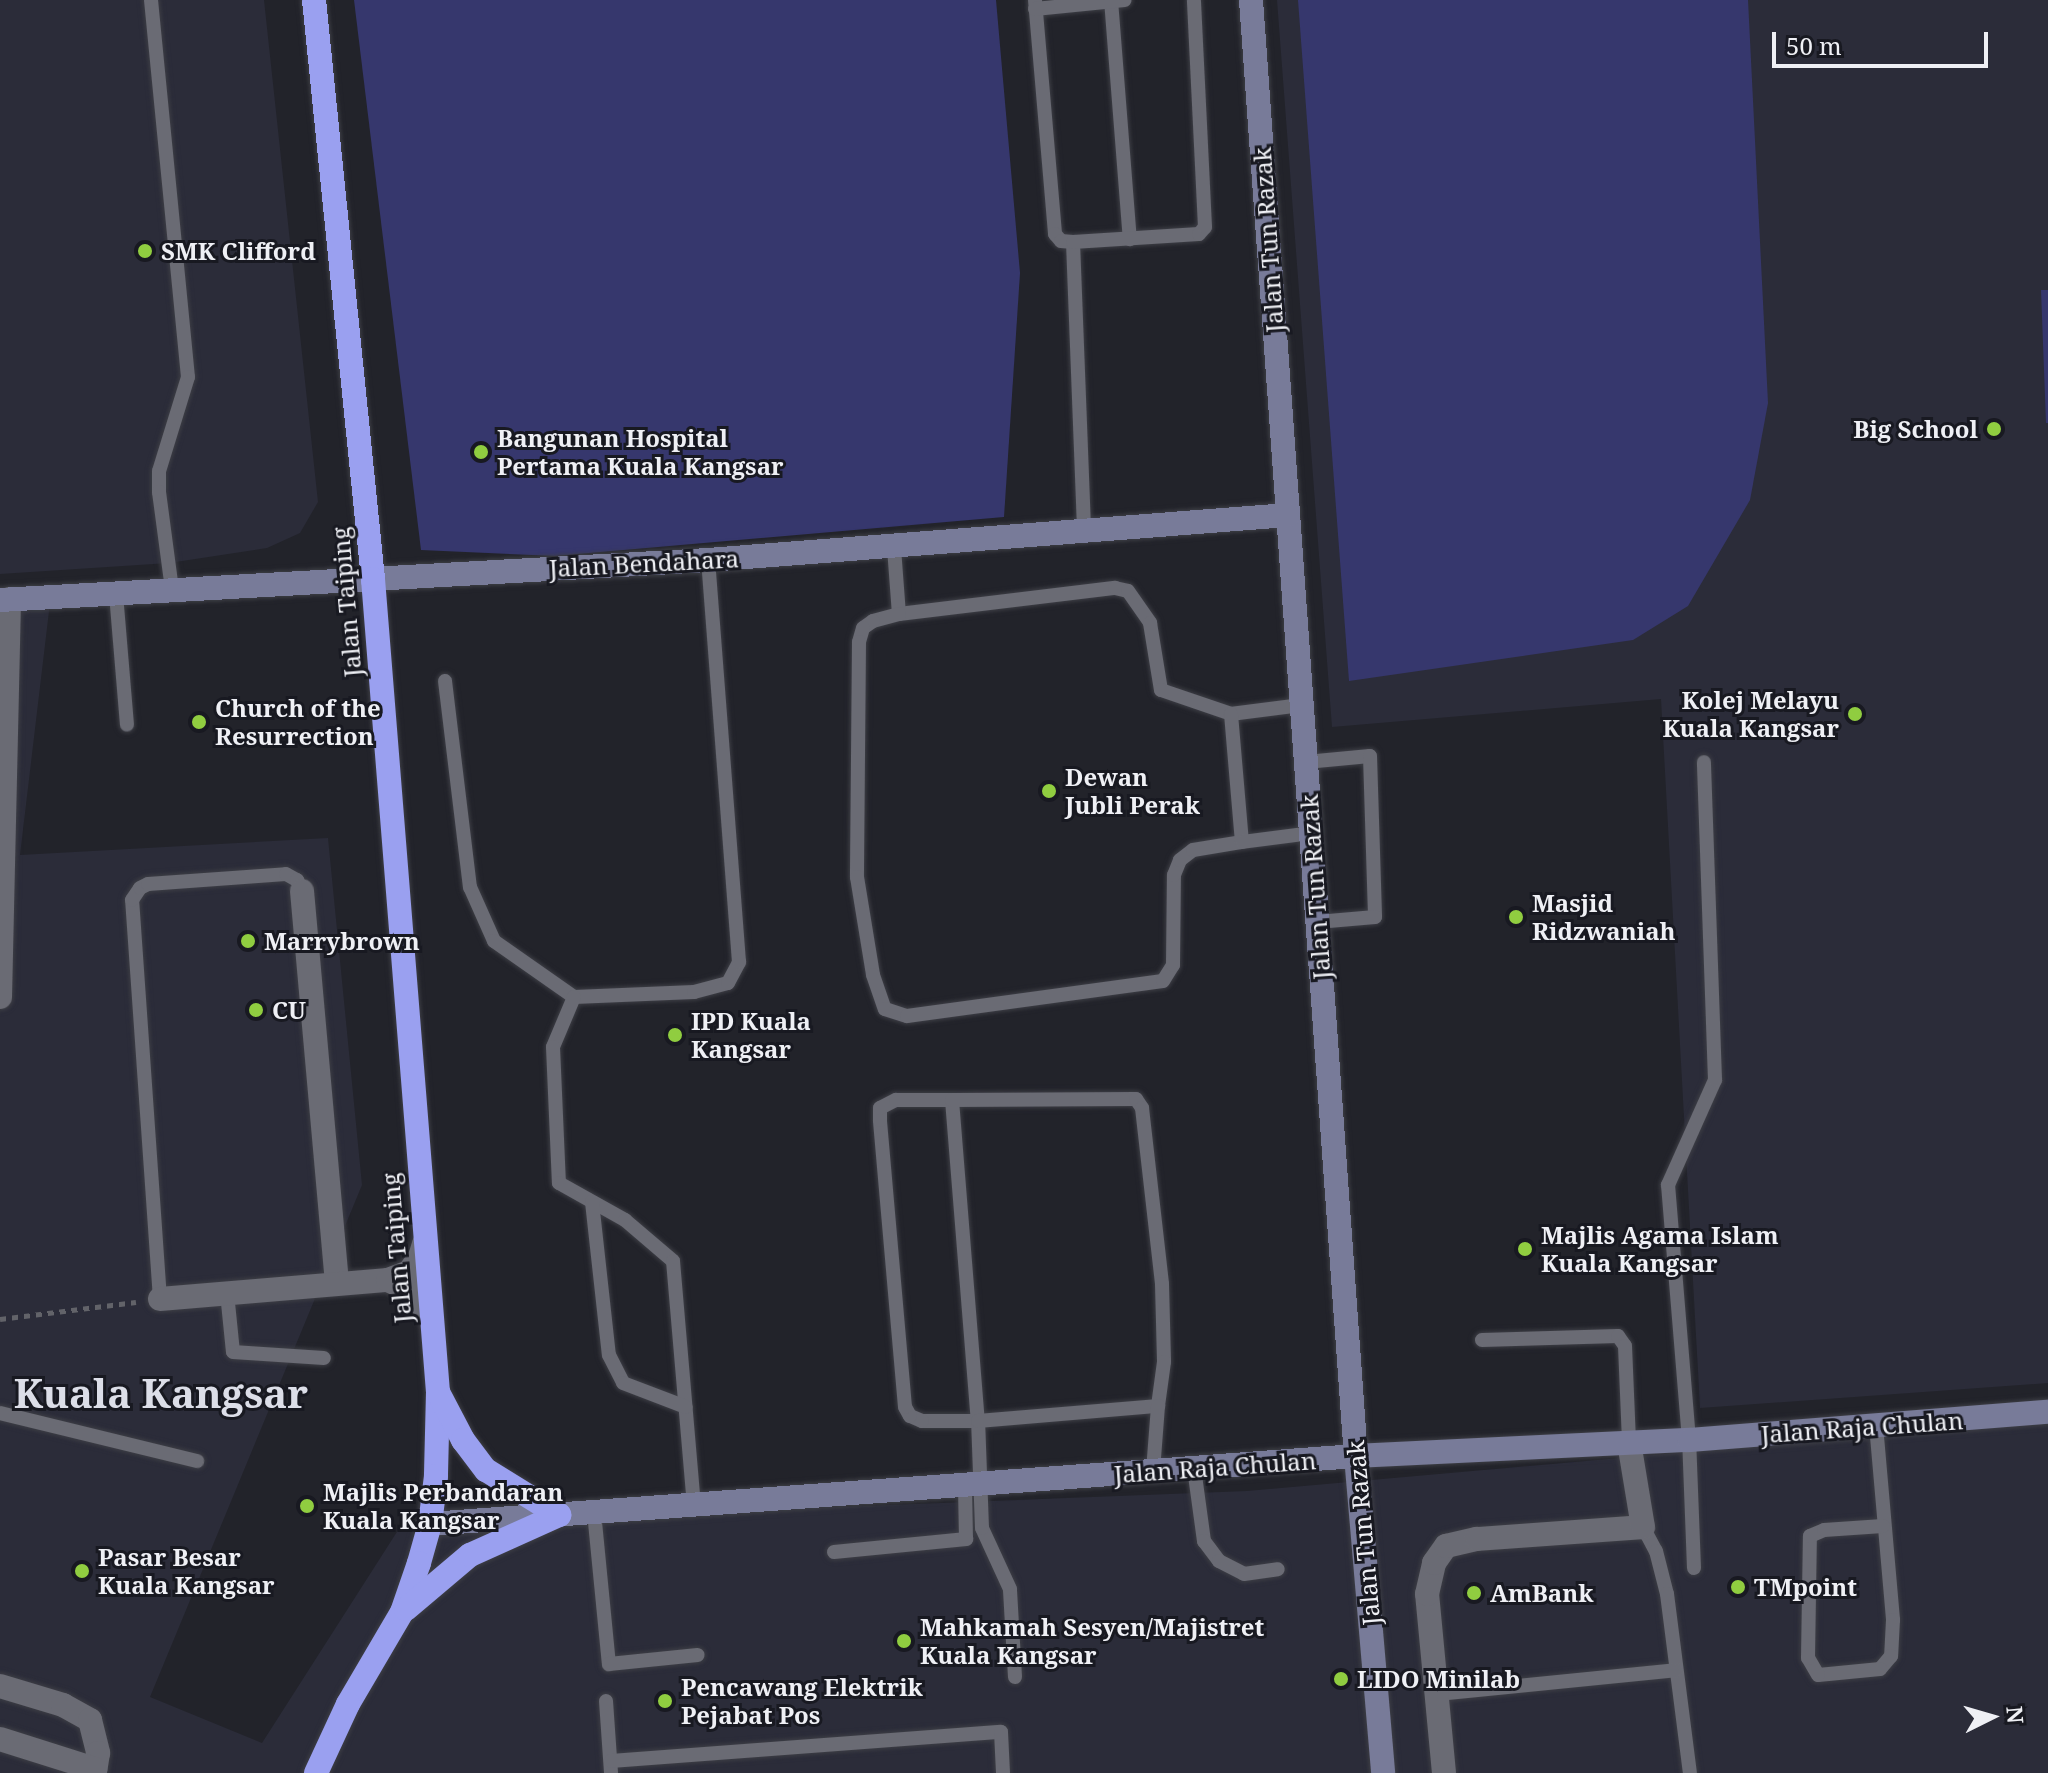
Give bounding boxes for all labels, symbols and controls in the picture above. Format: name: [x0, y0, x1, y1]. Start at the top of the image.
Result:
scale bar: [1776, 16, 1992, 66]
text: 50 m: [1786, 29, 1842, 62]
street label: Jalan Tun Razak: [1247, 146, 1289, 334]
place label: SMK Clifford: [161, 237, 316, 265]
marker: SMK Clifford: [136, 242, 154, 260]
place label: Big School: [1853, 415, 1978, 443]
marker: Big School: [1985, 420, 2003, 438]
place label: Bangunan Hospital Pertama Kuala Kangsar: [497, 424, 784, 480]
marker: Bangunan Hospital Pertama Kuala Kangsar: [472, 443, 490, 461]
street label: Jalan Taiping: [325, 526, 367, 678]
street label: Jalan Bendahara: [548, 544, 740, 582]
place label: Kolej Melayu Kuala Kangsar: [1662, 686, 1839, 742]
place label: Church of the Resurrection: [215, 694, 381, 750]
marker: Kolej Melayu Kuala Kangsar: [1846, 705, 1864, 723]
marker: Church of the Resurrection: [190, 713, 208, 731]
place label: Dewan Jubli Perak: [1065, 763, 1200, 819]
marker: Dewan Jubli Perak: [1040, 782, 1058, 800]
street label: Jalan Tun Razak: [1294, 793, 1336, 981]
place label: Masjid Ridzwaniah: [1532, 889, 1676, 945]
marker: Masjid Ridzwaniah: [1507, 908, 1525, 926]
place label: Marrybrown: [264, 927, 420, 955]
marker: Marrybrown: [239, 932, 257, 950]
place label: CU: [272, 996, 306, 1024]
marker: CU: [247, 1001, 265, 1019]
place label: IPD Kuala Kangsar: [691, 1007, 811, 1063]
marker: IPD Kuala Kangsar: [666, 1026, 684, 1044]
street label: Jalan Taiping: [375, 1172, 417, 1324]
place label: Majlis Agama Islam Kuala Kangsar: [1541, 1221, 1779, 1277]
marker: Majlis Agama Islam Kuala Kangsar: [1516, 1240, 1534, 1258]
district label: Kuala Kangsar: [14, 1369, 308, 1417]
street label: Jalan Raja Chulan: [1760, 1406, 1964, 1448]
street label: Jalan Tun Razak: [1341, 1439, 1385, 1627]
street label: Jalan Raja Chulan: [1113, 1446, 1317, 1488]
place label: Majlis Perbandaran Kuala Kangsar: [323, 1478, 563, 1534]
marker: Majlis Perbandaran Kuala Kangsar: [298, 1497, 316, 1515]
place label: Pasar Besar Kuala Kangsar: [98, 1543, 275, 1599]
marker: Pasar Besar Kuala Kangsar: [73, 1562, 91, 1580]
place label: TMpoint: [1754, 1573, 1857, 1601]
marker: TMpoint: [1729, 1578, 1747, 1596]
place label: AmBank: [1490, 1579, 1594, 1607]
marker: AmBank: [1465, 1584, 1483, 1602]
place label: Mahkamah Sesyen/Majistret Kuala Kangsar: [920, 1613, 1264, 1669]
marker: Mahkamah Sesyen/Majistret Kuala Kangsar: [895, 1632, 913, 1650]
place label: LIDO Minilab: [1357, 1665, 1520, 1693]
marker: LIDO Minilab: [1332, 1670, 1350, 1688]
place label: Pencawang Elektrik Pejabat Pos: [681, 1673, 923, 1729]
north arrow: [1952, 1677, 2032, 1757]
marker: Pencawang Elektrik Pejabat Pos: [656, 1692, 674, 1710]
text: N: [2000, 1705, 2032, 1725]

